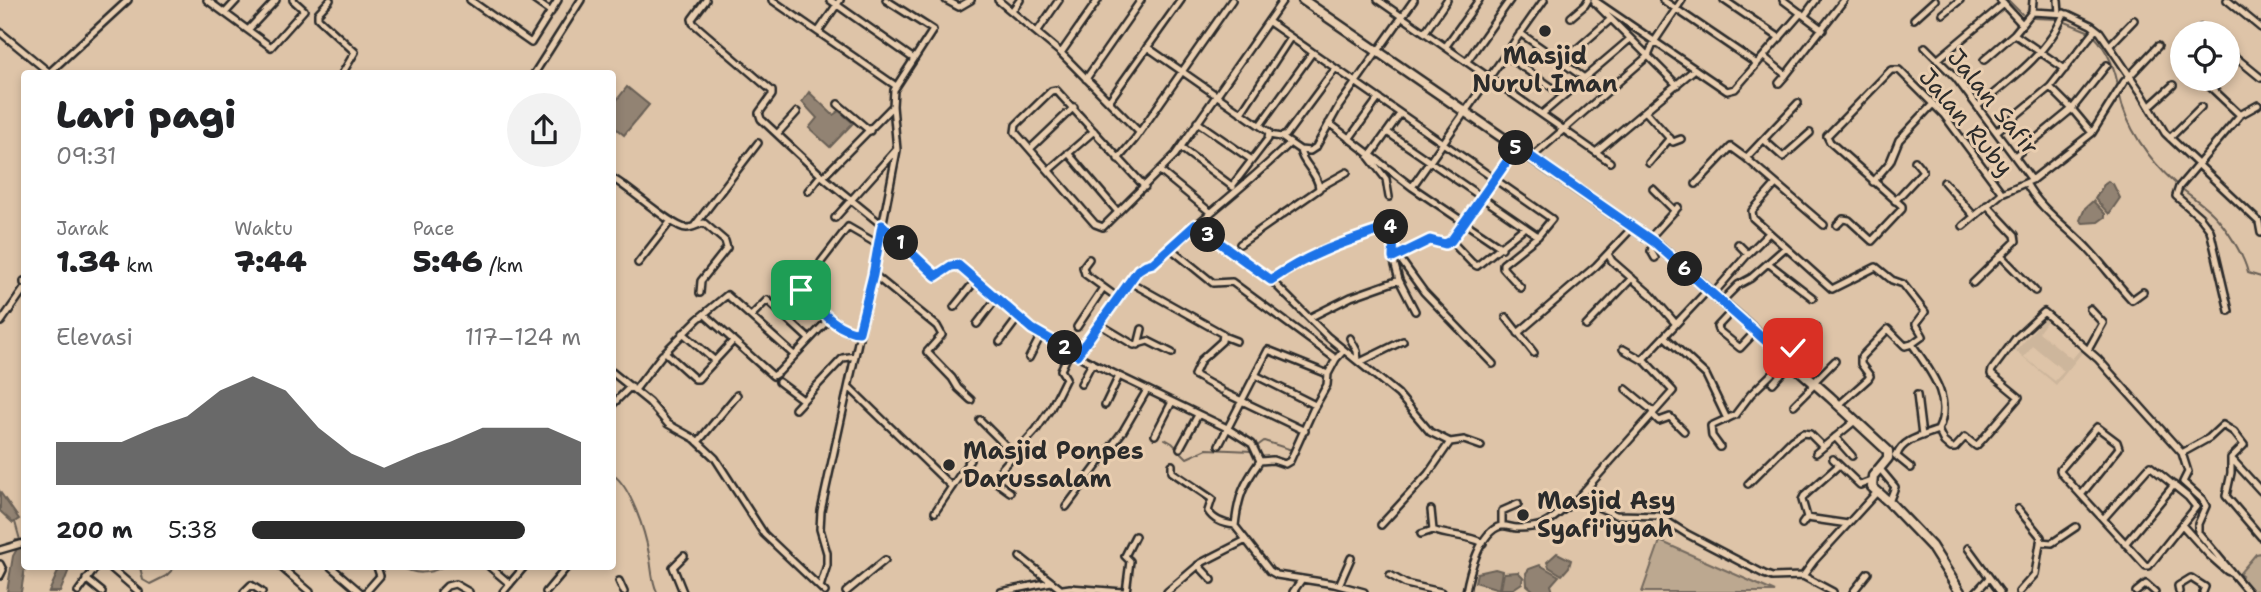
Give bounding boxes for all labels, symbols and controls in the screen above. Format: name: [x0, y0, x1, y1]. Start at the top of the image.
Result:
map controls: [2170, 21, 2240, 91]
button: locate: [2170, 21, 2240, 91]
marker: Masjid Nurul Iman: [1537, 23, 1553, 39]
place label: Masjid Nurul Iman: [1472, 40, 1618, 100]
street label: Jalan Safir: [1940, 42, 2046, 162]
street label: Jalan Ruby: [1911, 61, 2021, 183]
text: Lari pagi: [56, 89, 236, 140]
button: share: [507, 93, 581, 167]
pin: 5: [1498, 130, 1534, 166]
text: 5: [1510, 135, 1521, 160]
text: 09:31: [56, 141, 117, 171]
pin: 4: [1374, 210, 1408, 244]
text: 4: [1384, 214, 1397, 239]
text: Jarak: [56, 216, 109, 241]
text: Waktu: [234, 216, 293, 241]
text: Pace: [413, 216, 454, 241]
pin: 3: [1190, 218, 1226, 252]
text: 3: [1201, 222, 1214, 247]
pin: 1: [884, 226, 918, 260]
text: 1: [896, 230, 905, 255]
text: 1.34: [56, 241, 120, 282]
text: 7:44: [234, 241, 307, 282]
text: 5:46: [413, 241, 483, 282]
pin: 6: [1668, 252, 1702, 286]
text: km: [120, 253, 153, 278]
text: /km: [483, 253, 523, 278]
text: 6: [1678, 256, 1691, 281]
pin: [771, 260, 831, 320]
icon: arrive: [782, 271, 820, 309]
pin: [1763, 318, 1823, 378]
text: Elevasi: [56, 322, 133, 352]
text: 117–124 m: [465, 322, 581, 352]
icon: check: [1774, 329, 1812, 367]
pin: 2: [1048, 330, 1082, 366]
text: 2: [1058, 335, 1071, 360]
place label: Masjid Ponpes Darussalam: [963, 435, 1144, 495]
marker: Masjid Ponpes Darussalam: [941, 457, 957, 473]
place label: Masjid Asy Syafi'iyyah: [1537, 485, 1676, 545]
marker: Masjid Asy Syafi'iyyah: [1515, 507, 1531, 523]
text: 200 m: [56, 515, 133, 545]
text: 5:38: [168, 515, 218, 545]

